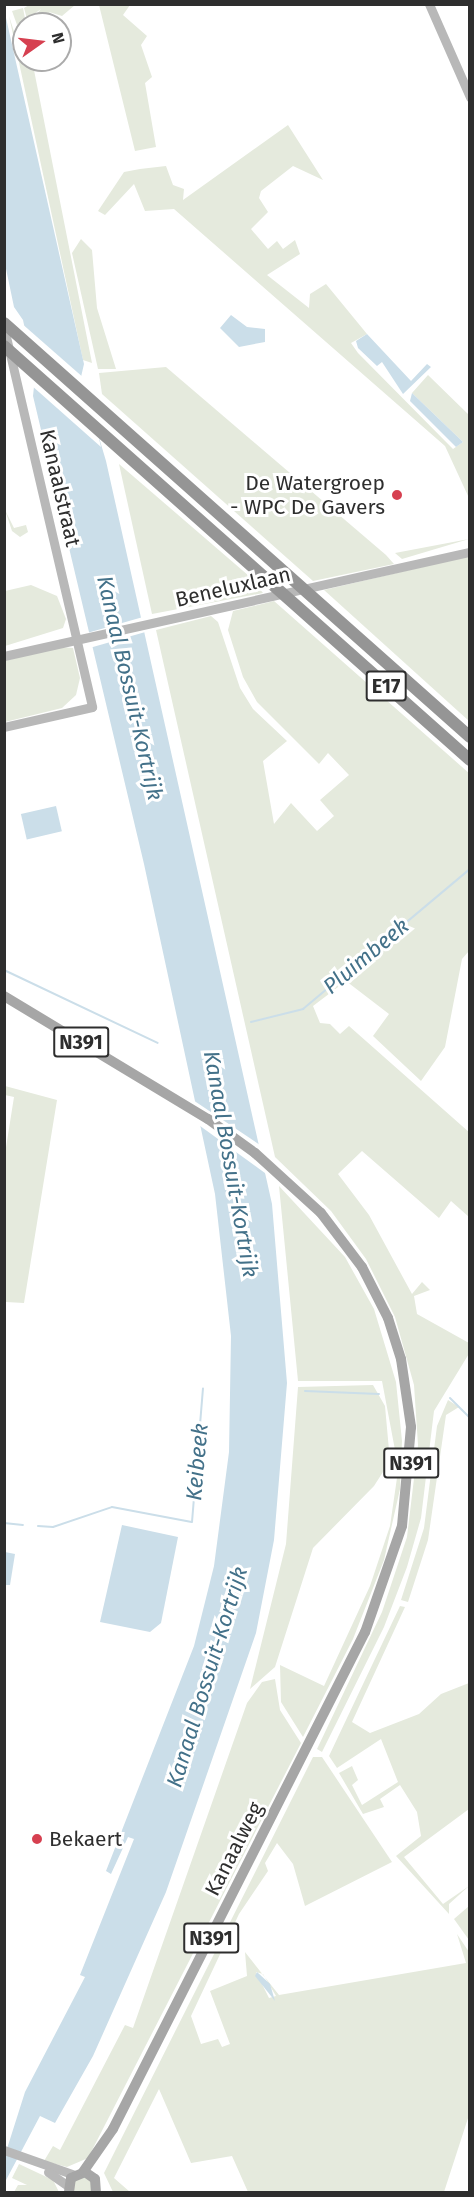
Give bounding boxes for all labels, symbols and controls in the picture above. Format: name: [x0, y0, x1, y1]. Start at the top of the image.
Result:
north arrow: [12, 12, 72, 72]
text: N: [48, 31, 69, 45]
street label: Kanaalstraat: [34, 427, 86, 549]
place label: De Watergroep - WPC De Gavers: [230, 470, 385, 520]
marker: De Watergroep - WPC De Gavers: [390, 488, 404, 502]
street label: Beneluxlaan: [173, 561, 293, 613]
water label: Kanaal Bossuit-Kortrijk: [91, 573, 169, 803]
road number: E17: [365, 669, 407, 703]
water label: Pluimbeek: [318, 913, 414, 999]
road number: N391: [52, 1025, 110, 1059]
water label: Kanaal Bossuit-Kortrijk: [198, 1049, 264, 1279]
water label: Keibeek: [180, 1422, 214, 1502]
road number: N391: [382, 1446, 440, 1480]
water label: Kanaal Bossuit-Kortrijk: [161, 1563, 253, 1791]
street label: Kanaalweg: [200, 1798, 268, 1900]
place label: Bekaert: [49, 1826, 122, 1852]
marker: Bekaert: [30, 1832, 44, 1846]
road number: N391: [182, 1921, 240, 1955]

